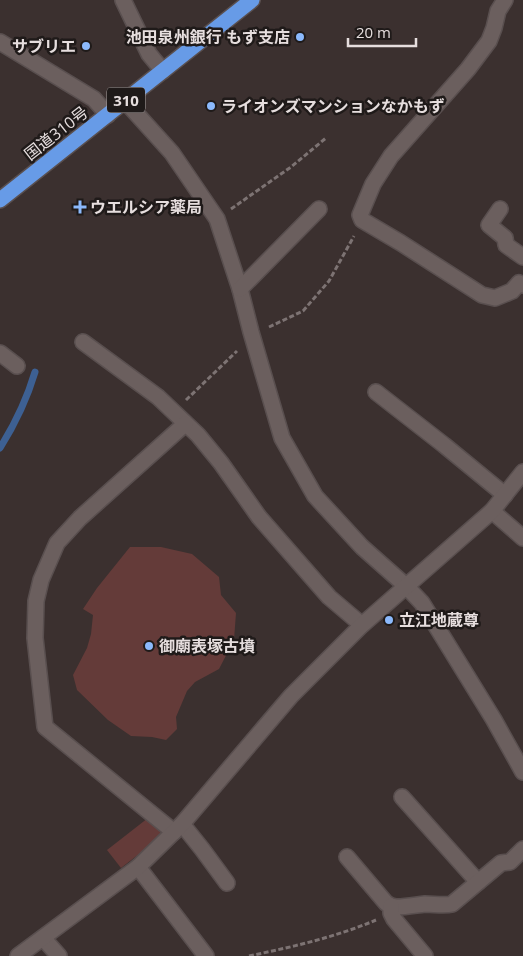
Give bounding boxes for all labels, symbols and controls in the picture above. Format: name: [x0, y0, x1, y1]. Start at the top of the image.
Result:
scale bar: [348, 15, 416, 47]
text: 20 m: [356, 22, 391, 42]
place label: 池田泉州銀行 もず支店: [126, 26, 290, 48]
marker: 池田泉州銀行 もず支店: [294, 31, 306, 43]
place label: サブリエ: [12, 35, 76, 57]
marker: サブリエ: [80, 40, 92, 52]
road number: 310: [107, 88, 145, 112]
place label: ライオンズマンションなかもず: [221, 95, 445, 117]
marker: ライオンズマンションなかもず: [205, 100, 217, 112]
street label: 国道310号: [19, 101, 93, 165]
place label: ウエルシア薬局: [90, 196, 202, 218]
marker: ウエルシア薬局: [74, 201, 86, 213]
place label: 立江地蔵尊: [399, 609, 479, 631]
marker: 立江地蔵尊: [383, 614, 395, 626]
place label: 御廟表塚古墳: [159, 635, 255, 657]
marker: 御廟表塚古墳: [143, 640, 155, 652]

